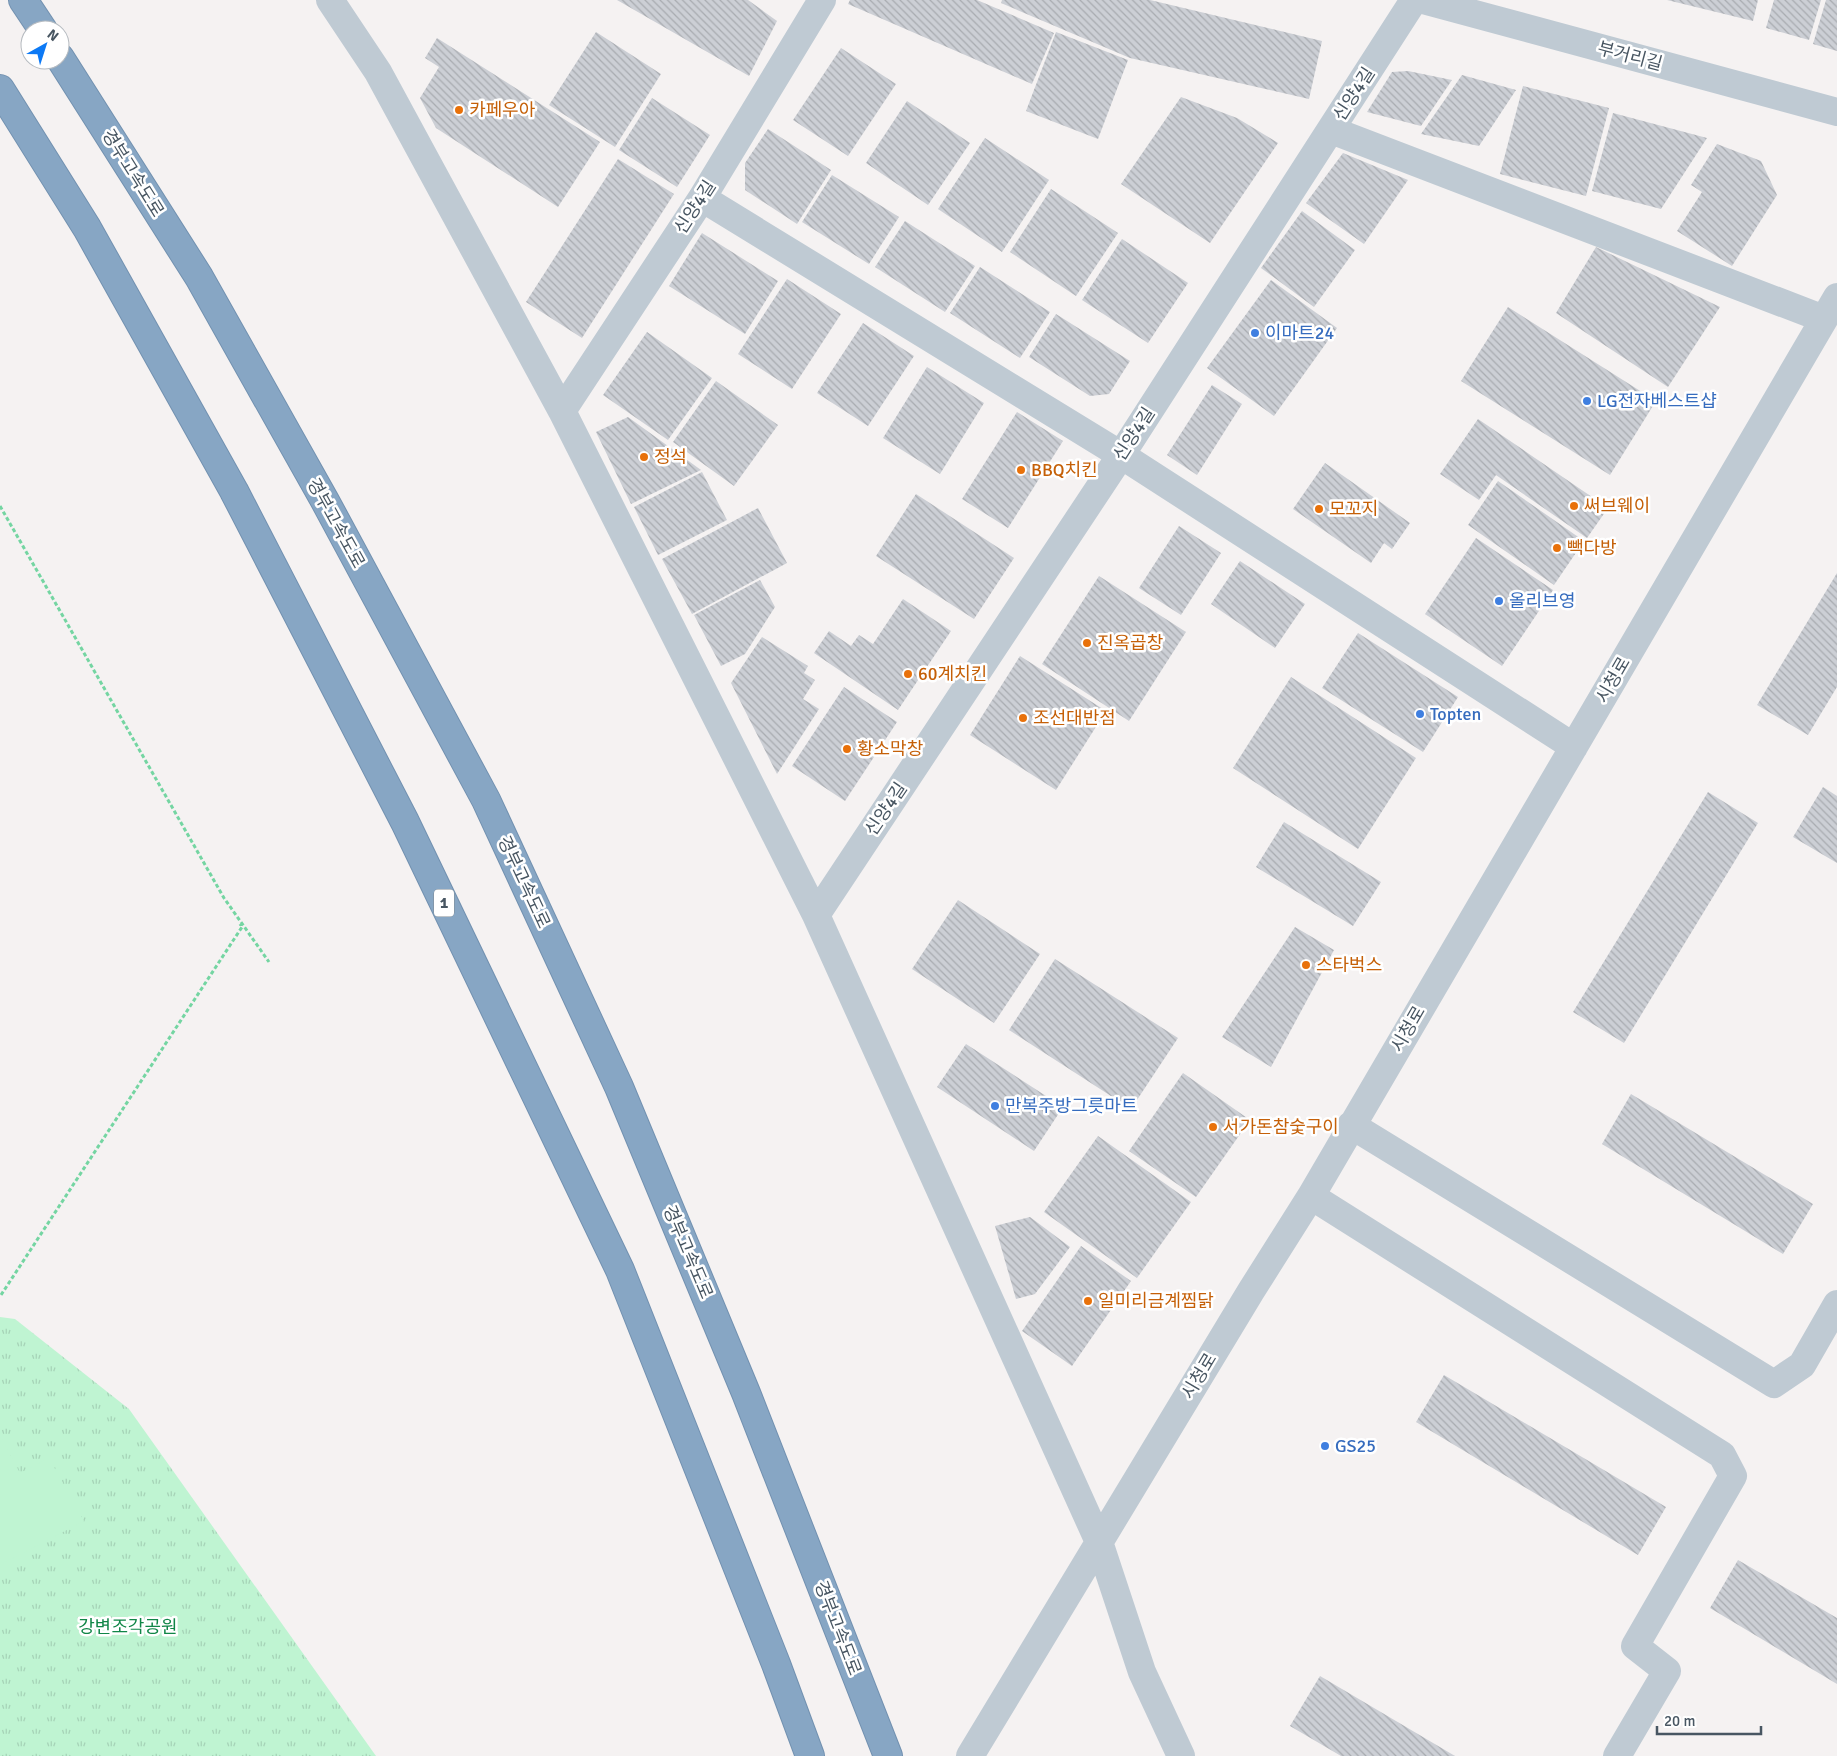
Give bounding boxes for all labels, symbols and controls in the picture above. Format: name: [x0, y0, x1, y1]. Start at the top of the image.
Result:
north arrow: [20, 20, 70, 70]
text: N: [44, 26, 62, 45]
street label: 부거리길: [1595, 37, 1665, 75]
street label: 신양4길: [1329, 63, 1379, 125]
place label: 카페우아: [469, 99, 536, 121]
marker: 카페우아: [453, 104, 465, 116]
street label: 경부고속도로: [97, 125, 169, 221]
street label: 신양4길: [670, 176, 720, 238]
place label: 이마트24: [1265, 322, 1334, 344]
marker: 이마트24: [1249, 327, 1261, 339]
place label: LG전자베스트샵: [1597, 390, 1717, 412]
marker: LG전자베스트샵: [1581, 395, 1593, 407]
street label: 신양4길: [1109, 403, 1159, 465]
place label: 정석: [654, 446, 687, 468]
marker: 정석: [638, 451, 650, 463]
place label: BBQ치킨: [1031, 459, 1098, 481]
marker: BBQ치킨: [1015, 464, 1027, 476]
street label: 경부고속도로: [302, 474, 370, 572]
place label: 써브웨이: [1584, 495, 1650, 517]
place label: 모꼬지: [1329, 498, 1379, 520]
marker: 써브웨이: [1568, 500, 1580, 512]
marker: 모꼬지: [1313, 503, 1325, 515]
place label: 빽다방: [1567, 537, 1617, 559]
marker: 빽다방: [1551, 542, 1563, 554]
place label: 올리브영: [1509, 590, 1575, 612]
marker: 올리브영: [1493, 595, 1505, 607]
place label: 진옥곱창: [1097, 632, 1163, 654]
marker: 진옥곱창: [1081, 637, 1093, 649]
street label: 시청로: [1591, 653, 1635, 707]
place label: 60계치킨: [918, 663, 987, 685]
marker: 60계치킨: [902, 668, 914, 680]
place label: Topten: [1430, 703, 1481, 725]
place label: 조선대반점: [1033, 707, 1116, 729]
marker: Topten: [1414, 708, 1426, 720]
marker: 조선대반점: [1017, 712, 1029, 724]
place label: 황소막창: [857, 738, 923, 760]
marker: 황소막창: [841, 743, 853, 755]
street label: 신양4길: [860, 778, 912, 840]
street label: 경부고속도로: [493, 832, 555, 932]
road number: 1: [434, 890, 454, 916]
place label: 스타벅스: [1316, 954, 1382, 976]
marker: 스타벅스: [1300, 959, 1312, 971]
street label: 시청로: [1386, 1002, 1430, 1056]
place label: 만복주방그릇마트: [1005, 1095, 1137, 1117]
marker: 만복주방그릇마트: [989, 1100, 1001, 1112]
place label: 서가돈참숯구이: [1223, 1116, 1339, 1138]
marker: 서가돈참숯구이: [1207, 1121, 1219, 1133]
street label: 경부고속도로: [658, 1202, 718, 1302]
place label: 일미리금계찜닭: [1098, 1290, 1214, 1312]
marker: 일미리금계찜닭: [1082, 1295, 1094, 1307]
street label: 시청로: [1177, 1349, 1221, 1403]
place label: GS25: [1335, 1435, 1376, 1457]
marker: GS25: [1319, 1440, 1331, 1452]
street label: 경부고속도로: [810, 1578, 866, 1678]
park label: 강변조각공원: [78, 1616, 178, 1638]
scale bar: [1657, 1704, 1761, 1736]
text: 20 m: [1664, 1712, 1695, 1730]

